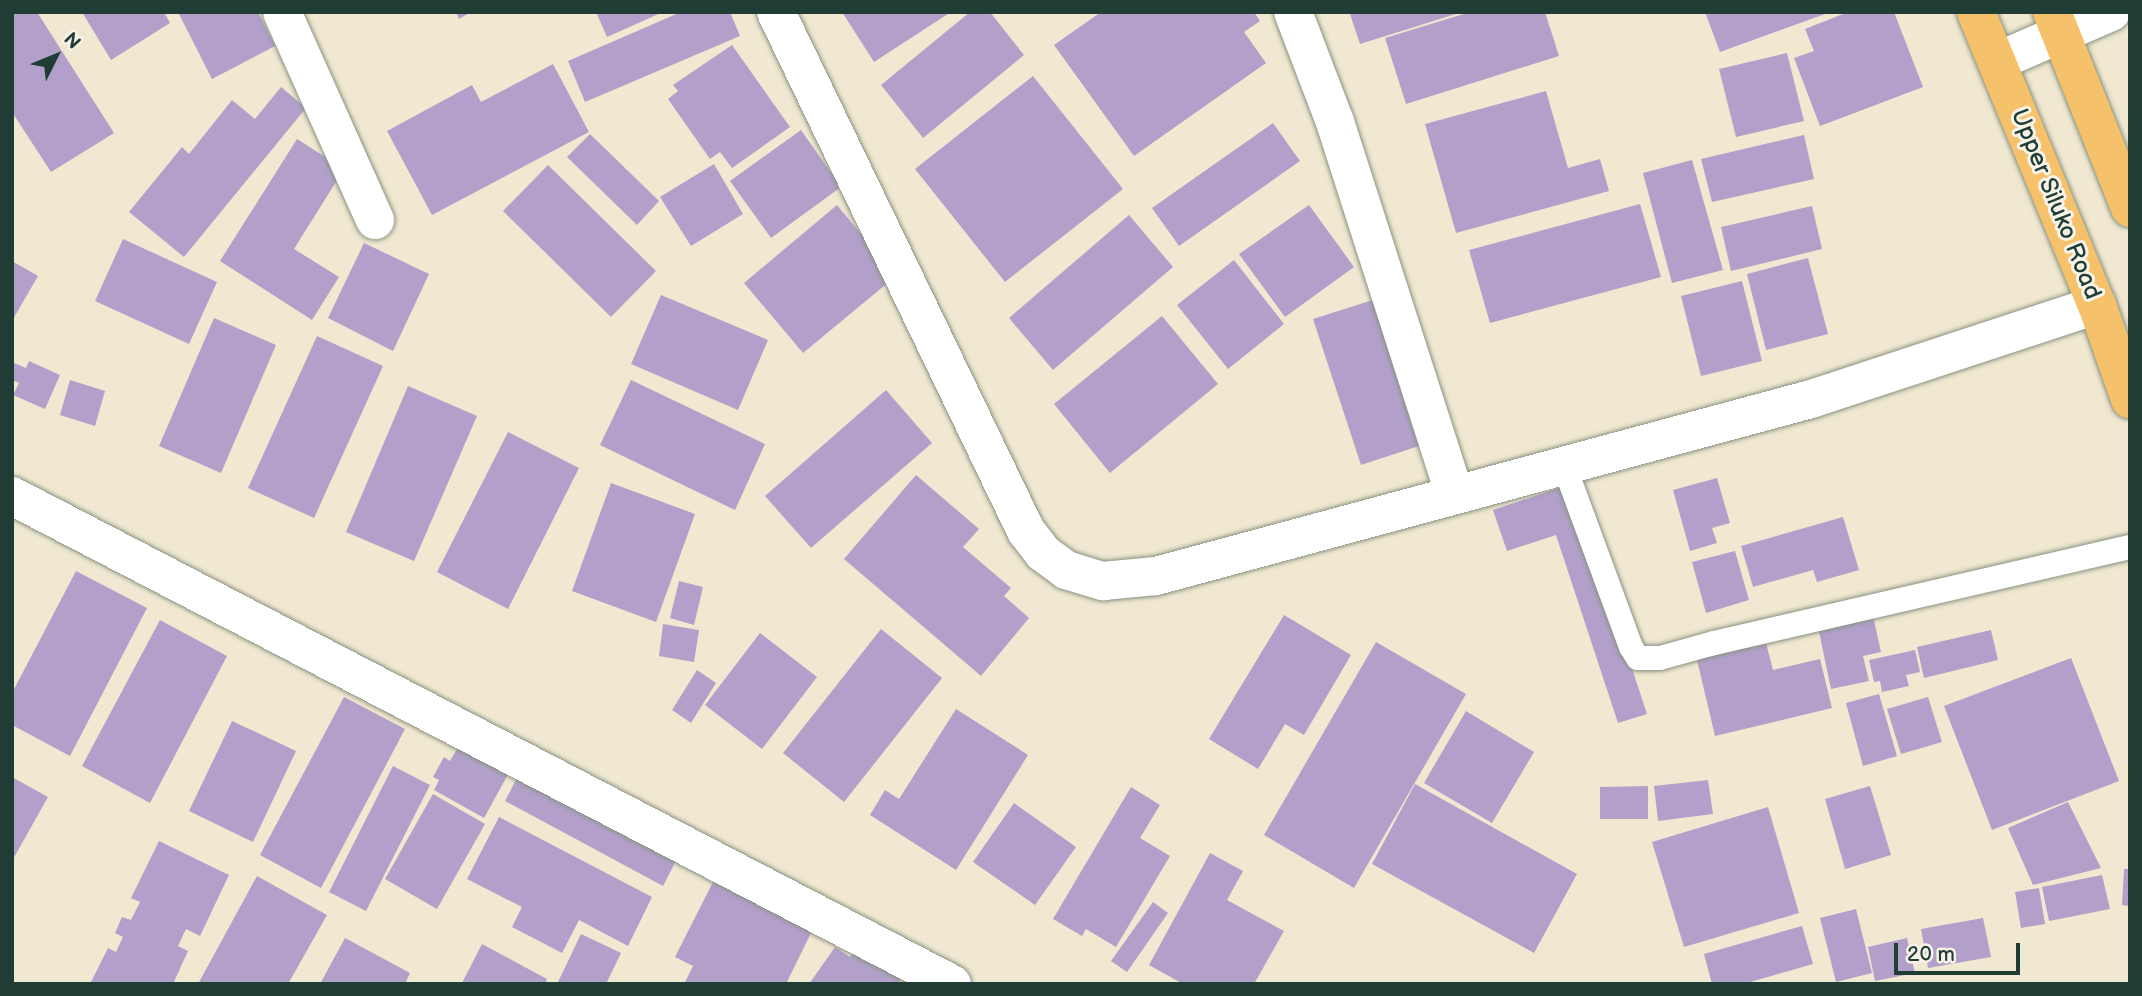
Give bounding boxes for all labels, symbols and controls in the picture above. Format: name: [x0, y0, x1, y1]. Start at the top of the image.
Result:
north arrow: [21, 21, 91, 91]
text: N: [58, 28, 85, 54]
street label: Upper Siluko Road: [2005, 104, 2107, 304]
scale bar: [1897, 930, 2023, 974]
text: 20 m: [1907, 942, 1955, 967]

